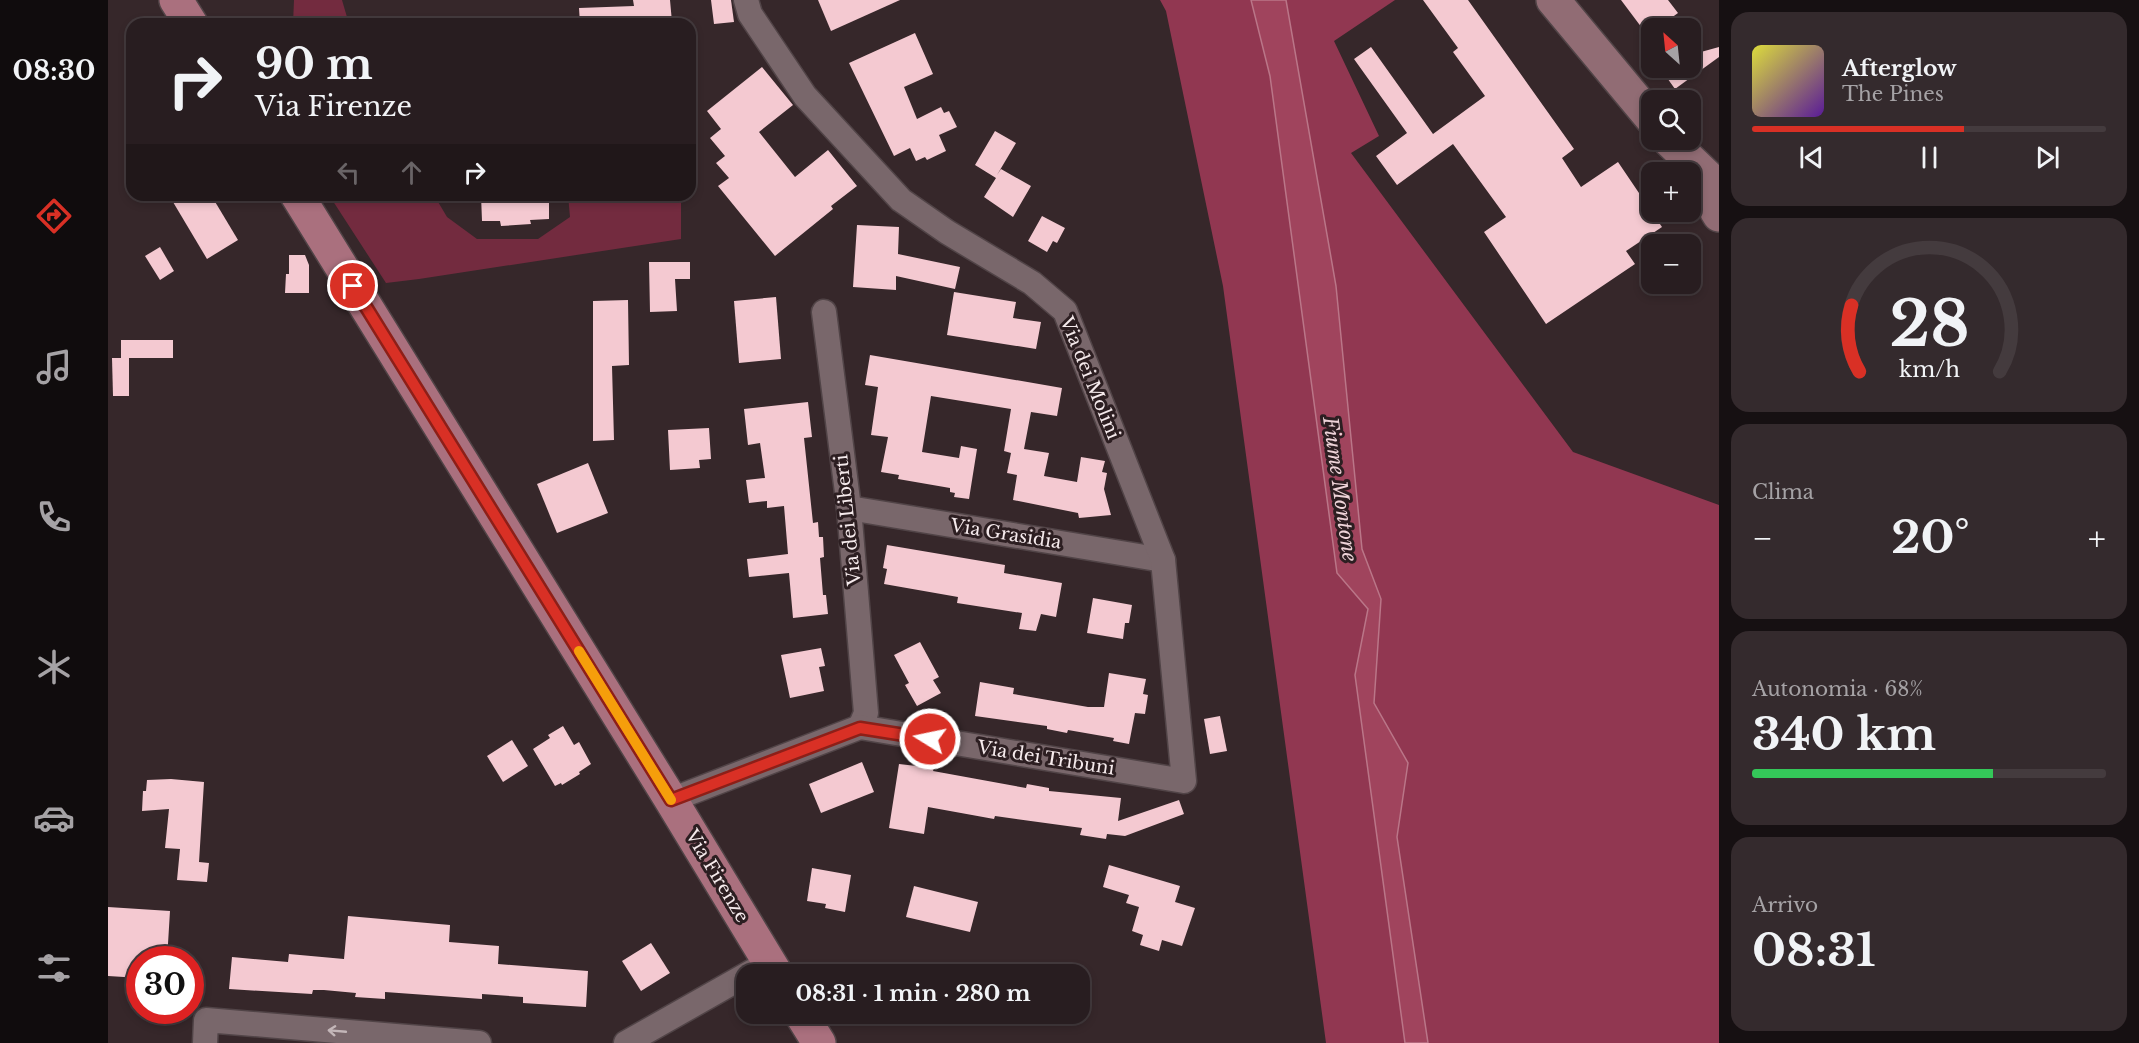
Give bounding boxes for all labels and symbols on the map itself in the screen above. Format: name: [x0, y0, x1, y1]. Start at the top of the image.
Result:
north arrow: [1641, 18, 1701, 78]
pin: [327, 260, 378, 311]
street label: Via dei Molini: [1055, 313, 1125, 442]
water label: Fiume Montone: [1318, 414, 1362, 563]
street label: Via dei Liberti: [830, 453, 866, 588]
street label: Via Grasidia: [948, 514, 1063, 554]
position arrow: [898, 707, 962, 771]
street label: Via dei Tribuni: [975, 736, 1116, 780]
street label: Via Firenze: [680, 825, 753, 927]
speed limit sign: 30: [126, 946, 204, 1024]
one-way arrow: [328, 1025, 348, 1036]

